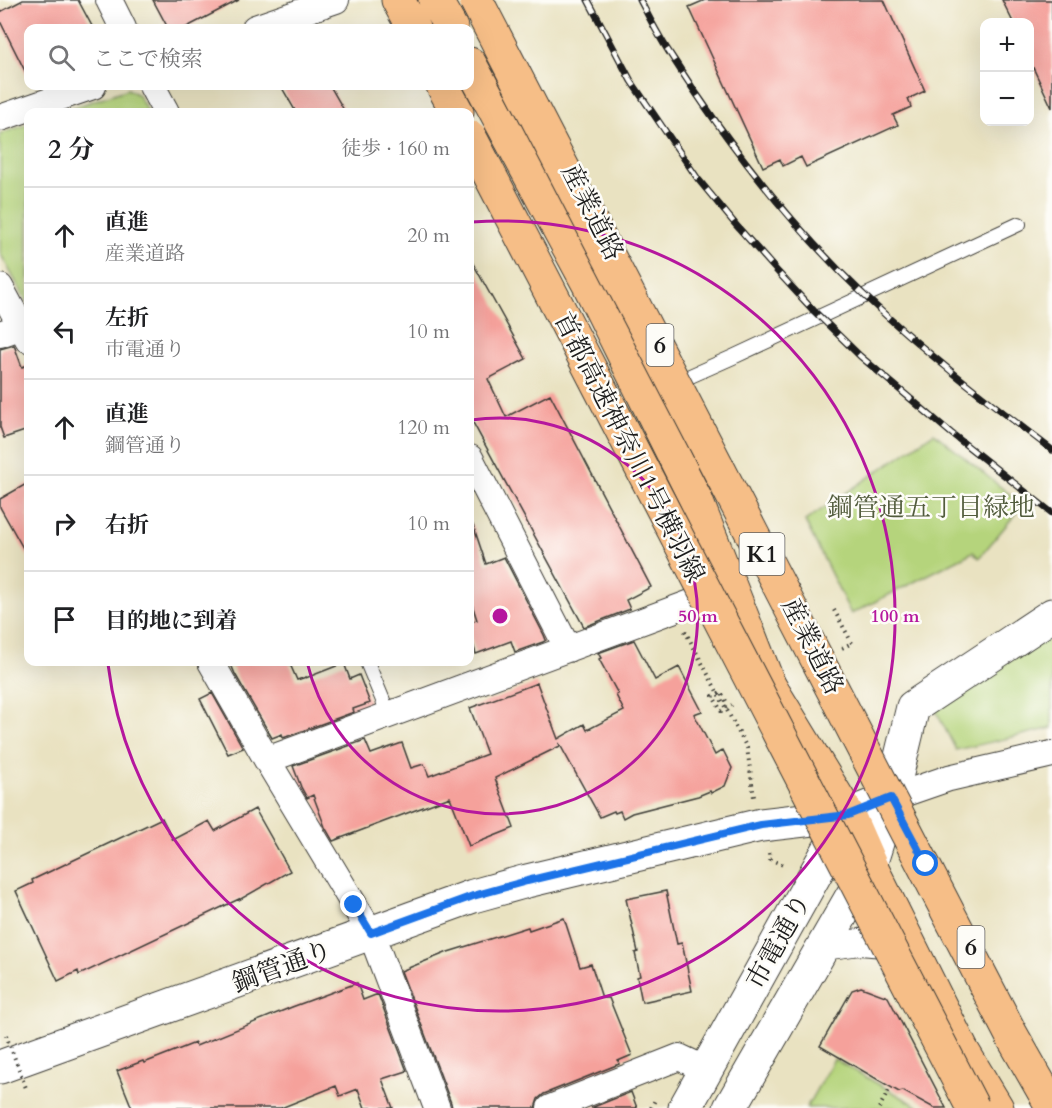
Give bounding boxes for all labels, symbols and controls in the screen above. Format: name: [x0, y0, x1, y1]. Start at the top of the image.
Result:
map controls: [980, 18, 1034, 126]
button: +: [980, 18, 1034, 72]
search box: [24, 24, 474, 90]
icon: search: [45, 41, 78, 74]
text: ここで検索: [93, 44, 203, 74]
button: −: [980, 72, 1034, 126]
text: 2 分: [48, 132, 94, 167]
text: 徒歩 · 160 m: [341, 135, 450, 162]
street label: 産業道路: [553, 158, 632, 267]
text: 直進: [105, 207, 149, 237]
icon: ahead: [48, 219, 81, 252]
text: 20 m: [407, 222, 450, 249]
text: 産業道路: [105, 240, 185, 267]
text: 左折: [105, 303, 149, 333]
street label: 首都高速神奈川1号横羽線: [546, 306, 713, 589]
icon: left: [48, 315, 81, 348]
text: 10 m: [407, 318, 450, 345]
road number: 6: [646, 324, 674, 366]
text: 市電通り: [105, 336, 185, 363]
text: 直進: [105, 399, 149, 429]
icon: ahead: [48, 411, 81, 444]
text: 120 m: [397, 414, 450, 441]
text: 鋼管通り: [105, 432, 185, 459]
park label: 鋼管通五丁目緑地: [827, 490, 1035, 525]
icon: right: [48, 507, 81, 540]
text: 右折: [105, 510, 149, 540]
text: 10 m: [407, 510, 450, 537]
road number: K1: [740, 533, 784, 575]
street label: 産業道路: [773, 592, 852, 701]
icon: arrive: [48, 603, 81, 636]
text: 50 m: [678, 604, 718, 629]
text: 100 m: [870, 604, 920, 629]
text: 目的地に到着: [105, 606, 237, 636]
centre of rings: [490, 606, 510, 626]
route start: [912, 850, 938, 876]
street label: 市電通り: [738, 887, 819, 995]
route end: [340, 891, 366, 917]
road number: 6: [958, 926, 984, 968]
street label: 鋼管通り: [227, 932, 337, 1001]

